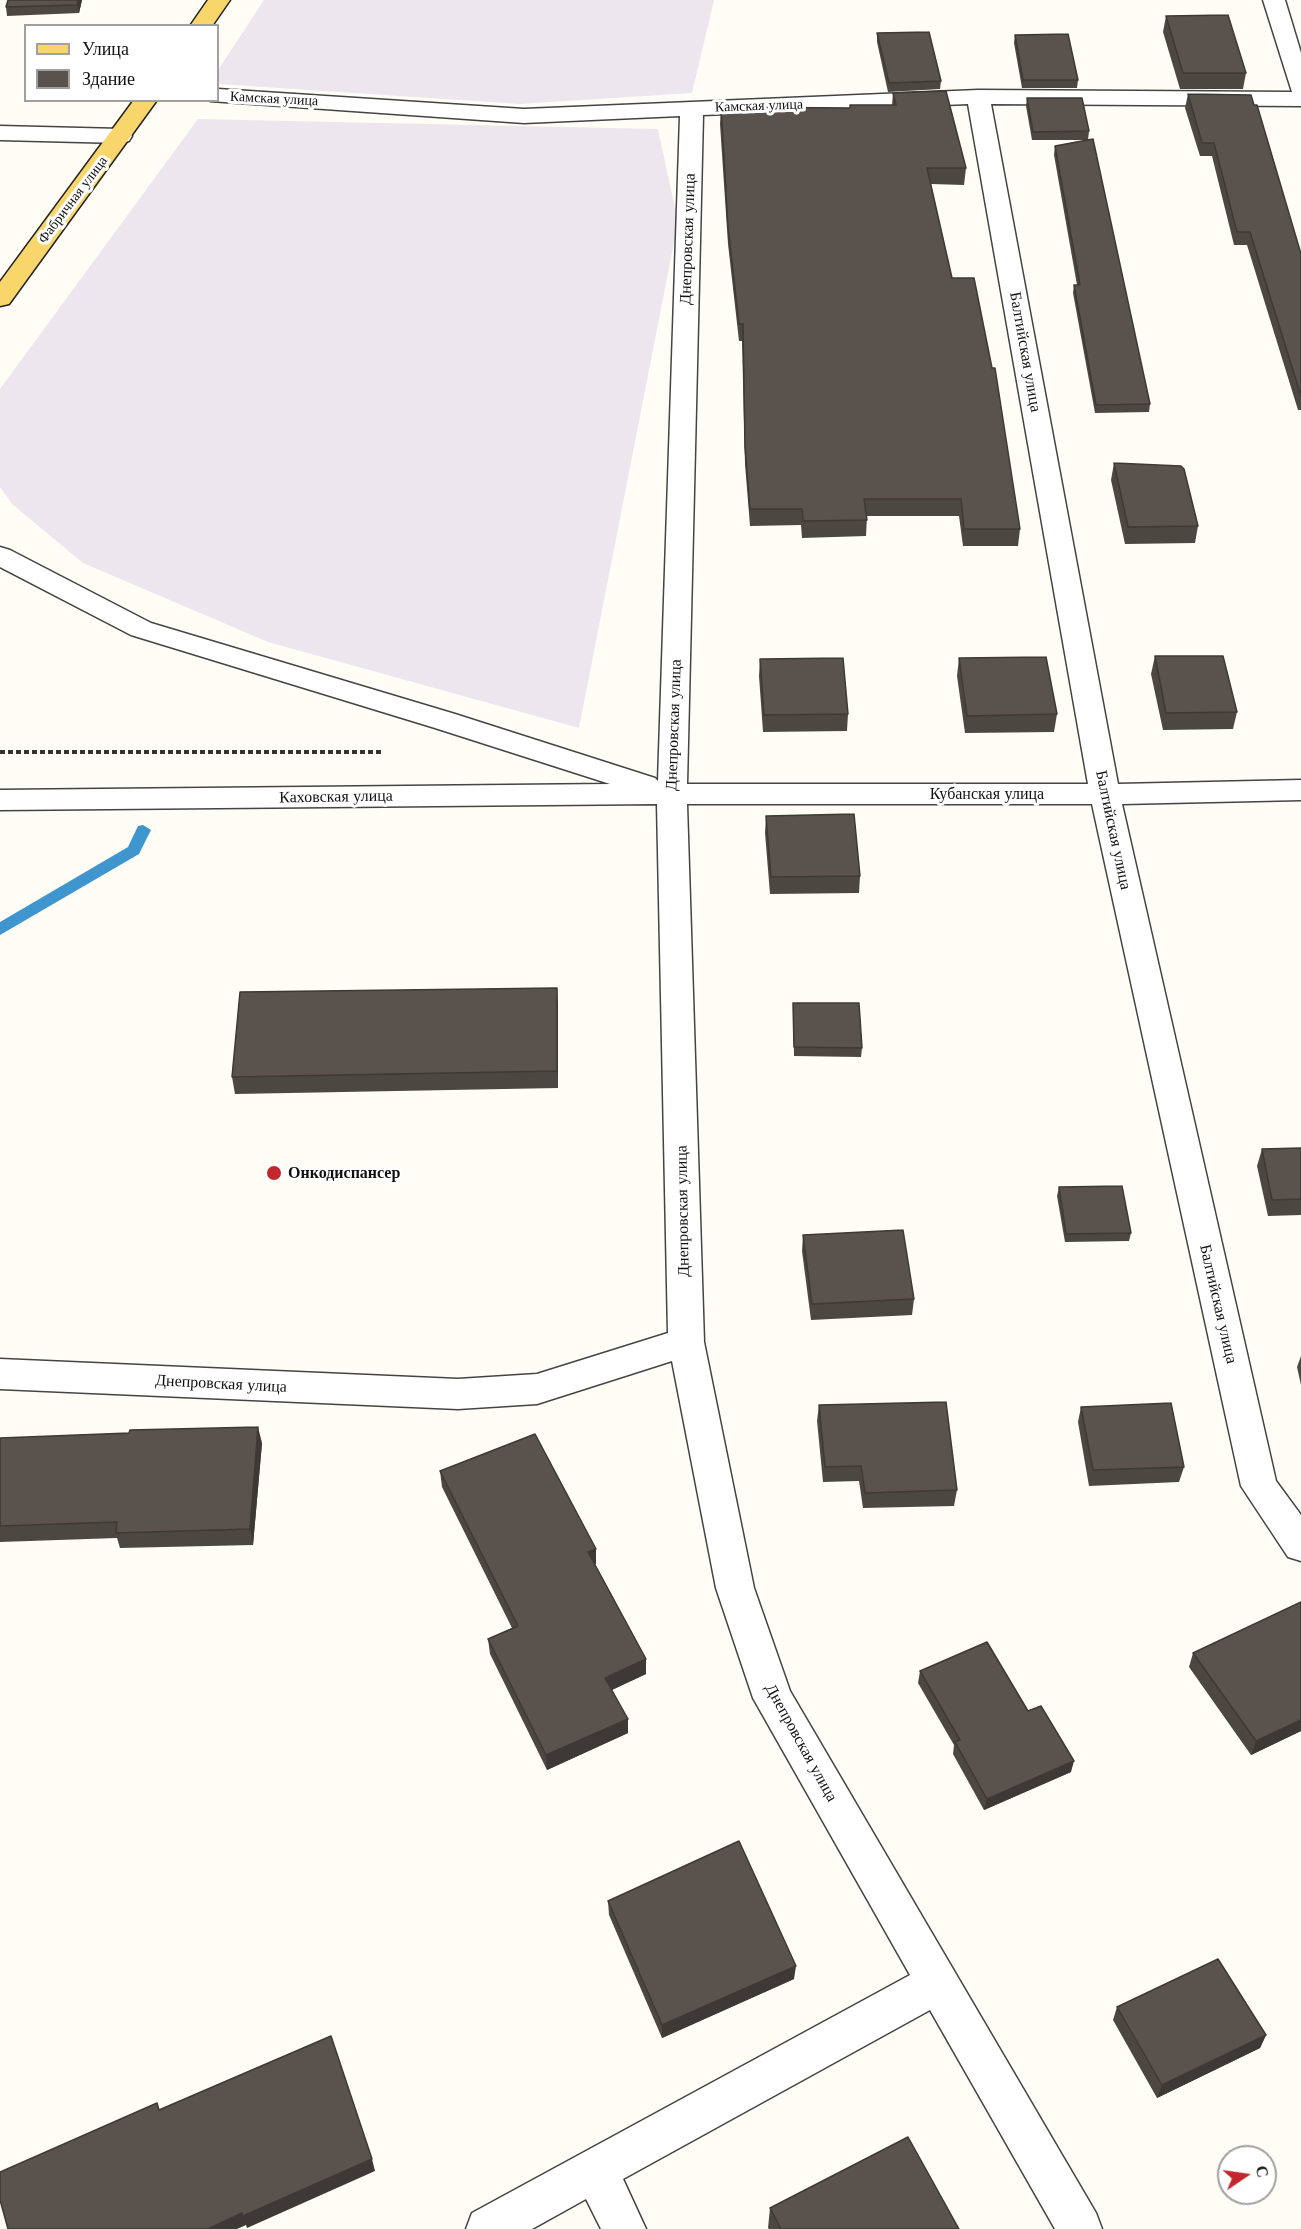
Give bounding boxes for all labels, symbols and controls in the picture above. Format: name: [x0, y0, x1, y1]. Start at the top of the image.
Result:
legend: [24, 24, 219, 102]
text: Улица: [82, 38, 129, 60]
text: Здание: [82, 68, 135, 90]
street label: Камская улица: [229, 88, 319, 110]
street label: Камская улица: [715, 96, 803, 116]
street label: Фабричная улица: [35, 153, 111, 247]
street label: Днепровская улица: [676, 173, 700, 305]
street label: Балтийская улица: [1005, 290, 1045, 414]
street label: Днепровская улица: [662, 659, 686, 791]
street label: Балтийская улица: [1091, 768, 1135, 892]
street label: Кубанская улица: [930, 784, 1044, 804]
street label: Каховская улица: [279, 786, 393, 808]
street label: Днепровская улица: [672, 1145, 694, 1277]
place label: Онкодиспансер: [288, 1163, 400, 1183]
marker: Онкодиспансер: [265, 1164, 283, 1182]
street label: Балтийская улица: [1195, 1243, 1241, 1365]
street label: Днепровская улица: [155, 1371, 287, 1397]
street label: Днепровская улица: [761, 1681, 841, 1805]
north arrow: [1217, 2145, 1277, 2205]
text: С: [1252, 2164, 1274, 2179]

